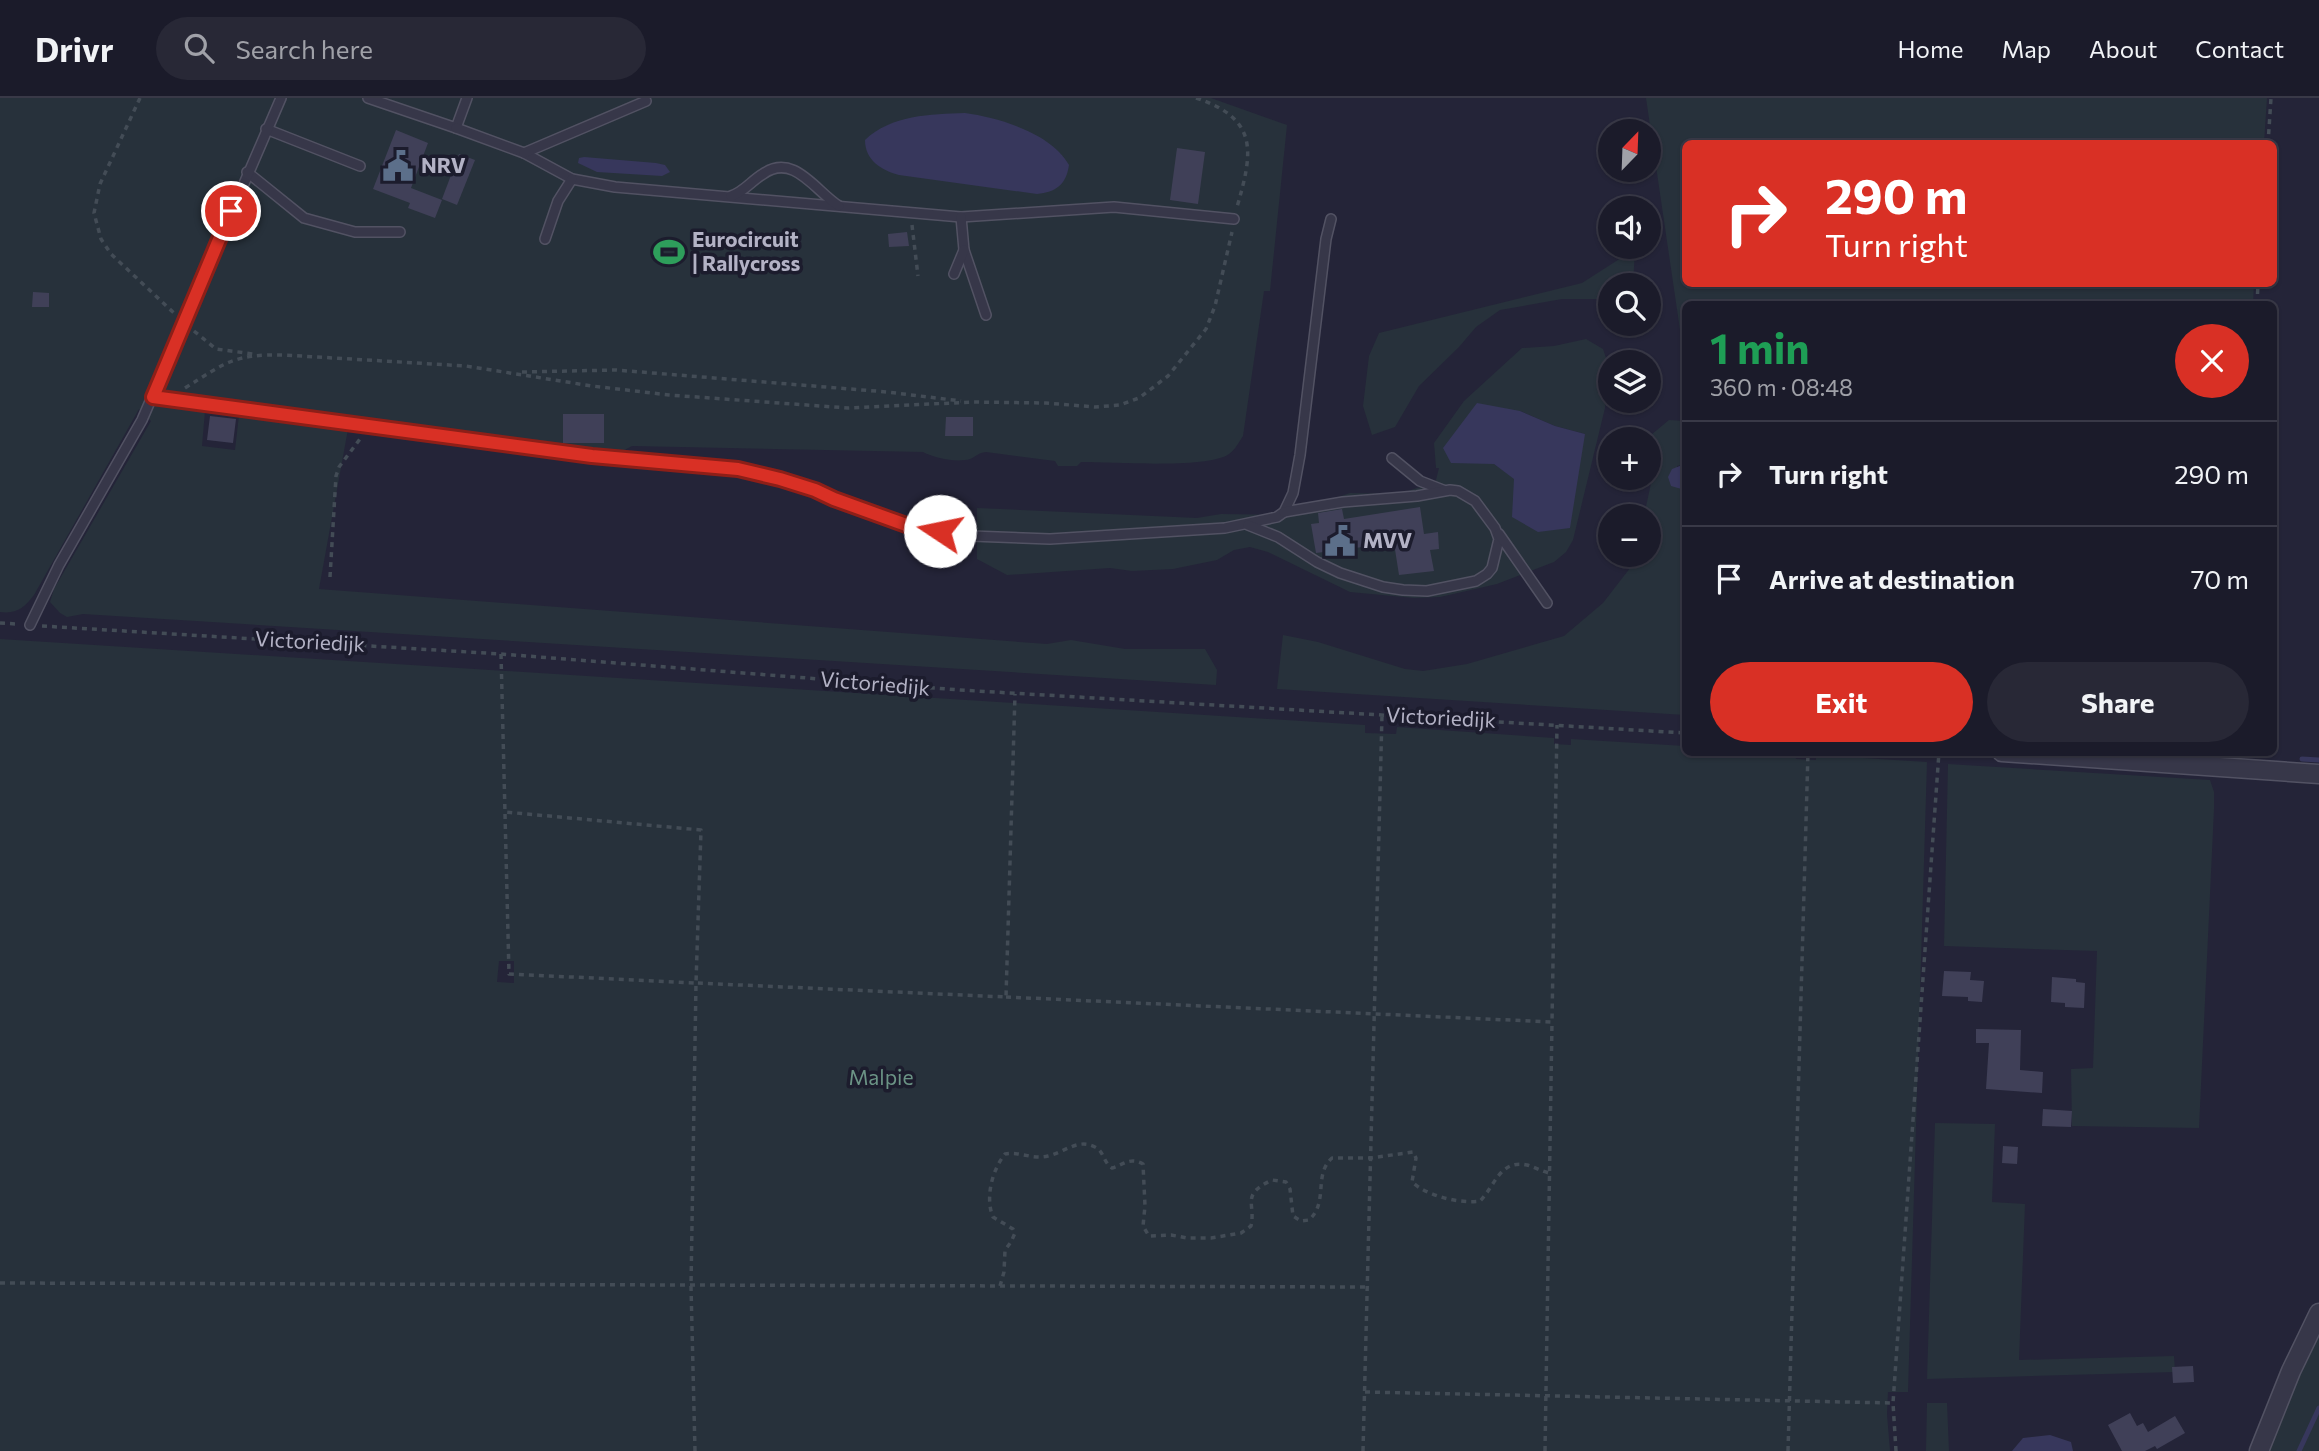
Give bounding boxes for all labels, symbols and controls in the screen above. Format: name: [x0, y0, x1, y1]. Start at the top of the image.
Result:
search box: [156, 17, 646, 80]
text: Drivr: [35, 28, 114, 69]
icon: search: [180, 29, 218, 67]
text: Search here: [236, 33, 373, 64]
text: Home: [1898, 34, 1964, 63]
text: Map: [2002, 34, 2051, 63]
text: About: [2089, 34, 2157, 63]
text: Contact: [2195, 34, 2284, 63]
north arrow: [1598, 119, 1661, 182]
map controls: [1598, 119, 1661, 567]
public building icon: NRV: [381, 149, 415, 183]
place label: NRV: [421, 152, 466, 177]
text: 290 m: [1825, 164, 1967, 224]
icon: right: [1710, 168, 1801, 259]
pin: [201, 181, 261, 241]
icon: arrive: [212, 192, 250, 230]
button: sound: [1598, 196, 1661, 259]
text: Turn right: [1825, 224, 1968, 264]
place label: Eurocircuit | Rallycross: [692, 226, 801, 275]
sports icon: Eurocircuit | Rallycross: [652, 235, 686, 269]
button: search: [1598, 273, 1661, 336]
text: 1 min: [1710, 321, 1810, 373]
button: close: [2175, 324, 2249, 398]
button: layers: [1598, 350, 1661, 413]
text: 360 m · 08:48: [1710, 373, 1853, 401]
button: +: [1598, 427, 1661, 490]
icon: right: [1710, 455, 1748, 493]
text: Turn right: [1769, 458, 1888, 489]
text: 290 m: [2174, 458, 2249, 489]
position arrow: [903, 494, 977, 568]
button: −: [1598, 504, 1661, 567]
public building icon: MVV: [1323, 524, 1357, 558]
place label: MVV: [1363, 527, 1412, 552]
icon: arrive: [1710, 560, 1748, 598]
text: Arrive at destination: [1769, 563, 2015, 594]
text: 70 m: [2191, 563, 2249, 594]
street label: Victoriedijk: [254, 625, 366, 656]
button: Exit: [1710, 662, 1973, 742]
button: Share: [1987, 662, 2249, 742]
street label: Victoriedijk: [819, 665, 931, 700]
street label: Victoriedijk: [1385, 701, 1497, 732]
park label: Malpie: [848, 1064, 914, 1089]

